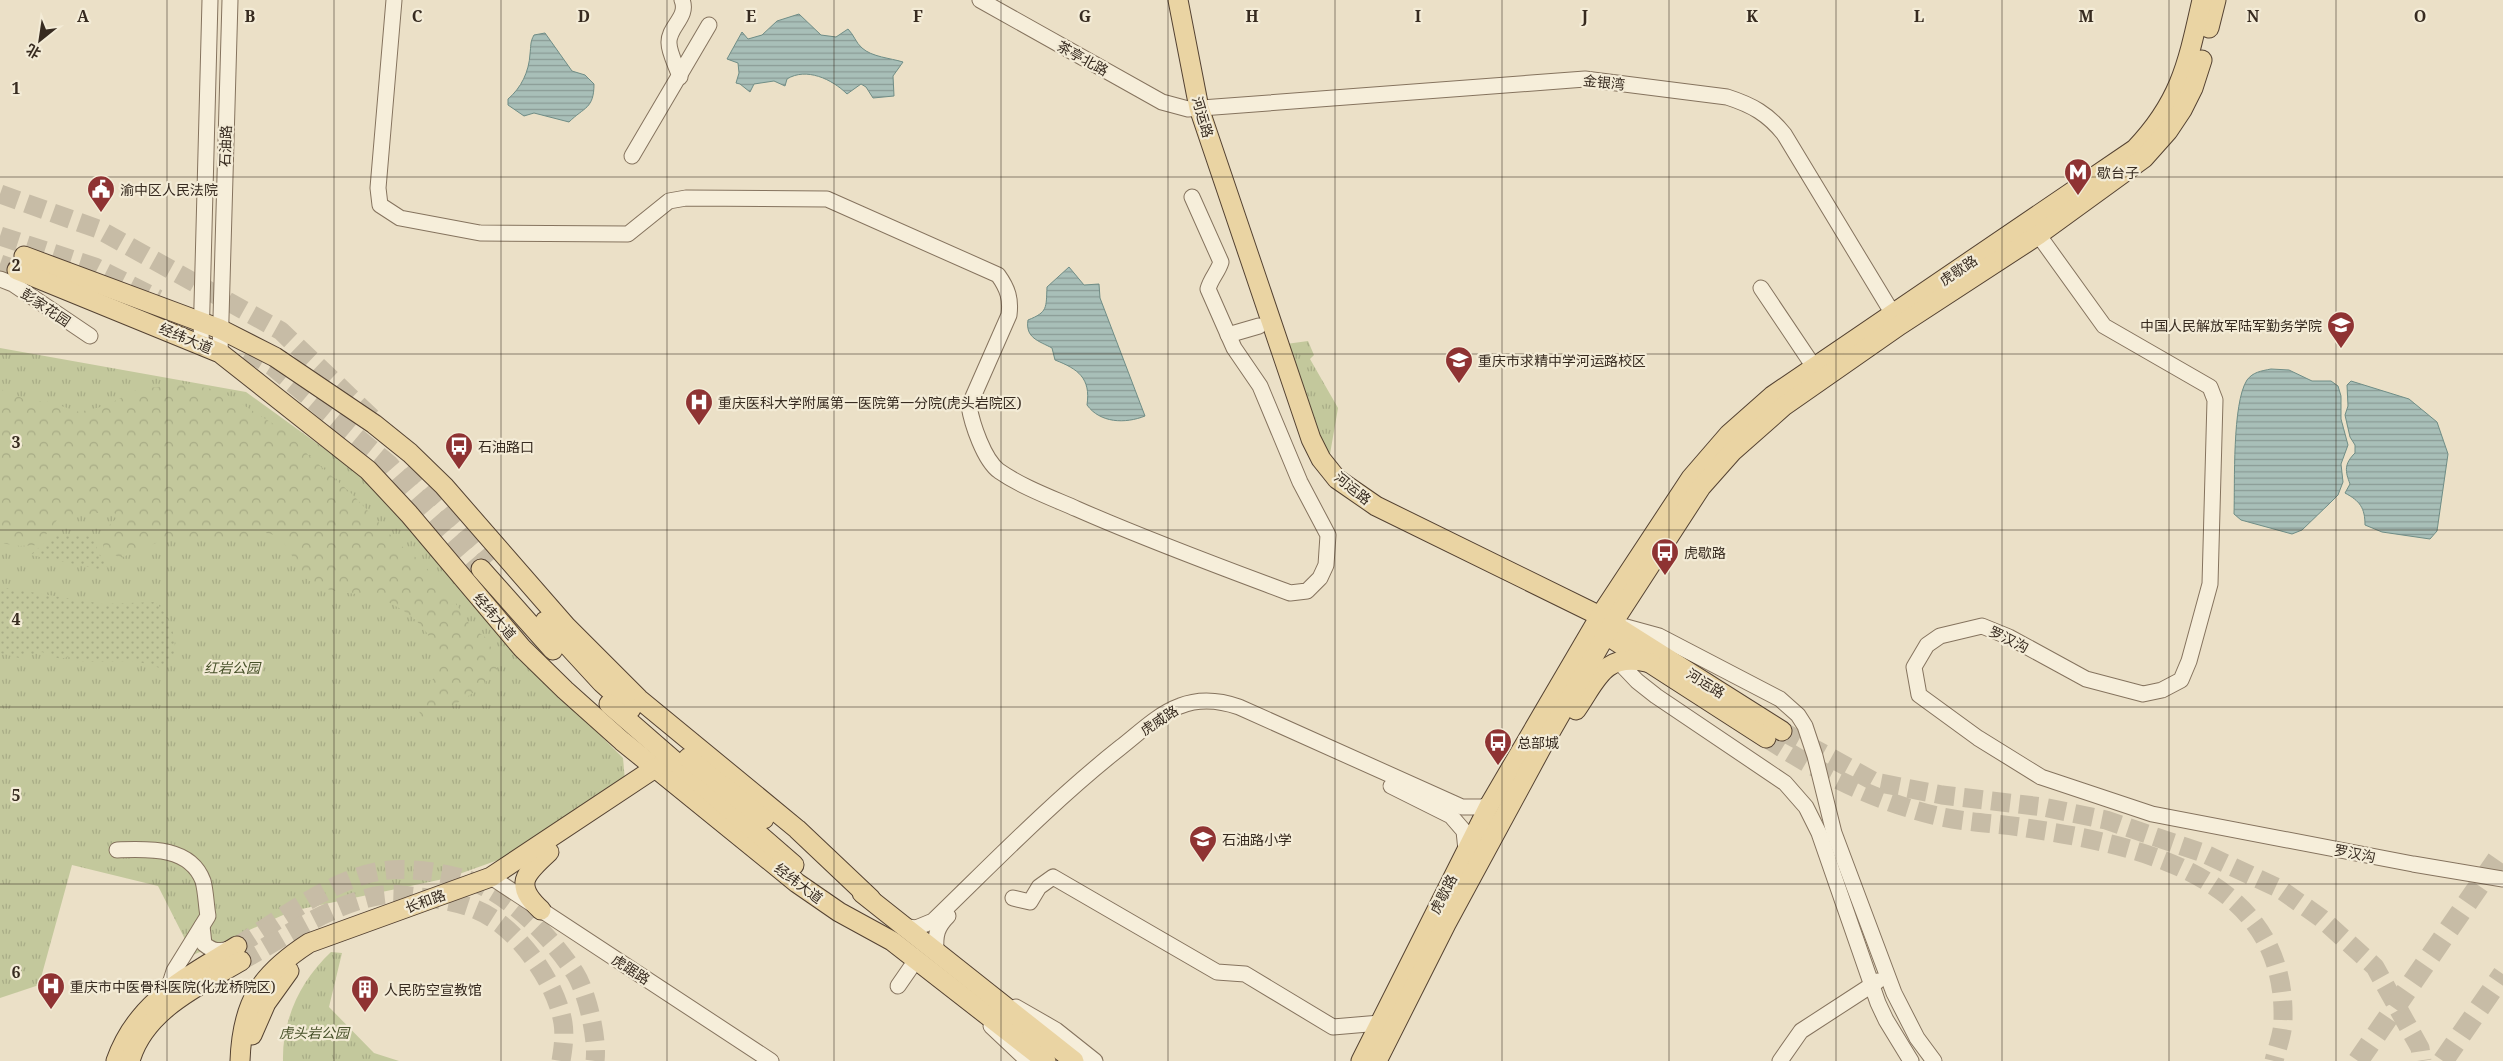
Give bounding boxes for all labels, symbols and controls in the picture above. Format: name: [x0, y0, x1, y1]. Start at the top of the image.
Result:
text: A: [77, 5, 90, 27]
text: B: [245, 5, 256, 27]
text: C: [412, 5, 423, 27]
text: D: [578, 5, 590, 27]
text: E: [746, 5, 756, 27]
text: F: [913, 5, 923, 27]
text: G: [1079, 5, 1091, 27]
text: H: [1245, 5, 1259, 27]
text: I: [1415, 5, 1421, 27]
text: J: [1581, 5, 1589, 27]
text: K: [1746, 5, 1758, 27]
text: L: [1914, 5, 1924, 27]
text: M: [2078, 5, 2094, 27]
text: N: [2247, 5, 2260, 27]
text: O: [2414, 5, 2426, 27]
north arrow: [15, 15, 65, 65]
street label: 茶亭北路: [1054, 36, 1112, 80]
text: 北: [22, 40, 44, 63]
street label: 金银湾: [1582, 70, 1626, 94]
text: 1: [11, 77, 21, 99]
street label: 河运路: [1188, 94, 1218, 140]
street label: 石油路: [215, 125, 235, 167]
metro station icon: 歇台子: [2063, 157, 2093, 196]
place label: 歇台子: [2097, 163, 2139, 182]
public building icon: 渝中区人民法院: [86, 174, 116, 213]
place label: 渝中区人民法院: [120, 180, 218, 199]
street label: 虎歇路: [1935, 250, 1981, 290]
text: 2: [11, 254, 21, 276]
street label: 彭家花园: [17, 283, 75, 331]
school or university icon: 中国人民解放军陆军勤务学院: [2326, 310, 2356, 349]
place label: 中国人民解放军陆军勤务学院: [2140, 316, 2322, 335]
street label: 经纬大道: [157, 318, 215, 358]
school or university icon: 重庆市求精中学河运路校区: [1444, 345, 1474, 384]
place label: 重庆市求精中学河运路校区: [1478, 351, 1646, 370]
hospital icon: 重庆医科大学附属第一医院第一分院(虎头岩院区): [684, 387, 714, 426]
place label: 重庆医科大学附属第一医院第一分院(虎头岩院区): [718, 393, 1022, 412]
text: 3: [11, 431, 21, 453]
bus stop icon: 石油路口: [444, 431, 474, 470]
place label: 石油路口: [478, 437, 534, 456]
street label: 河运路: [1331, 467, 1375, 509]
bus stop icon: 虎歇路: [1650, 537, 1680, 576]
place label: 虎歇路: [1684, 543, 1726, 562]
street label: 经纬大道: [469, 589, 521, 643]
text: 4: [11, 608, 21, 630]
street label: 罗汉沟: [1986, 621, 2032, 657]
park label: 红岩公园: [204, 658, 262, 677]
street label: 河运路: [1683, 664, 1729, 702]
street label: 虎威路: [1136, 701, 1182, 739]
bus stop icon: 总部城: [1483, 727, 1513, 766]
place label: 总部城: [1517, 733, 1559, 752]
text: 5: [11, 784, 21, 806]
school or university icon: 石油路小学: [1188, 824, 1218, 863]
place label: 石油路小学: [1222, 830, 1292, 849]
street label: 罗汉沟: [2333, 840, 2377, 866]
street label: 经纬大道: [771, 859, 827, 907]
street label: 虎歇路: [1425, 871, 1461, 917]
street label: 长和路: [402, 885, 448, 917]
street label: 虎踞路: [608, 950, 654, 988]
text: 6: [11, 961, 21, 983]
hospital icon: 重庆市中医骨科医院(化龙桥院区): [36, 971, 66, 1010]
building icon: 人民防空宣教馆: [350, 974, 380, 1013]
place label: 重庆市中医骨科医院(化龙桥院区): [70, 977, 276, 996]
place label: 人民防空宣教馆: [384, 980, 482, 999]
park label: 虎头岩公园: [279, 1023, 351, 1042]

